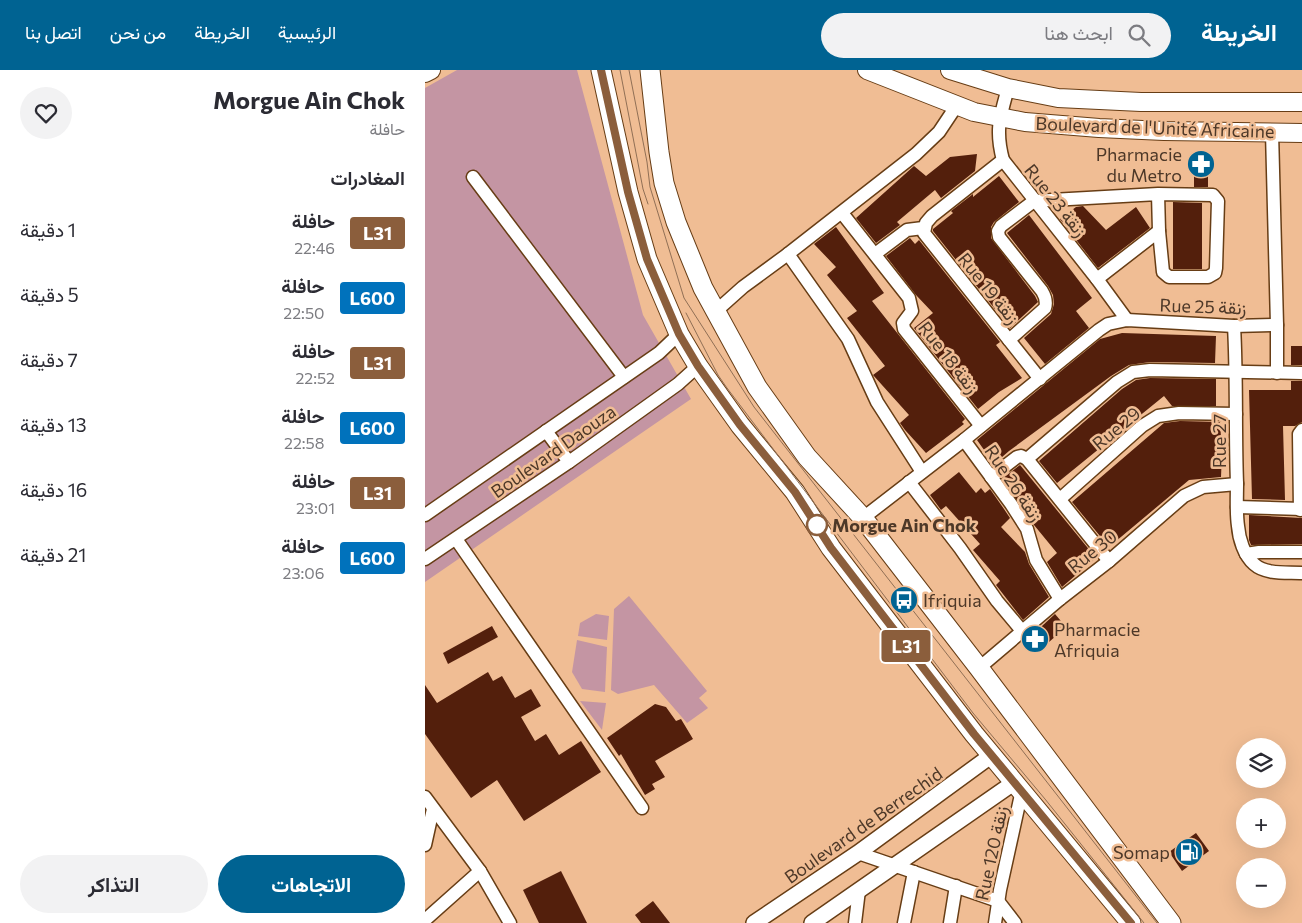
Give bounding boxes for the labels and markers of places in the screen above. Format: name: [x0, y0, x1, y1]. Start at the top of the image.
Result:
place label: Pharmacie du Metro: [1096, 143, 1182, 186]
pharmacy icon: Pharmacie du Metro: [1186, 149, 1216, 179]
marker: Morgue Ain Chok: [806, 514, 828, 536]
place label: Morgue Ain Chok: [832, 514, 977, 536]
bus stop icon: Ifriquia: [889, 585, 919, 615]
place label: Ifriquia: [923, 589, 982, 611]
place label: Pharmacie Afriquia: [1054, 618, 1140, 661]
pharmacy icon: Pharmacie Afriquia: [1020, 624, 1050, 654]
fuel station icon: Somap: [1174, 837, 1204, 867]
place label: Somap: [1113, 841, 1170, 863]

